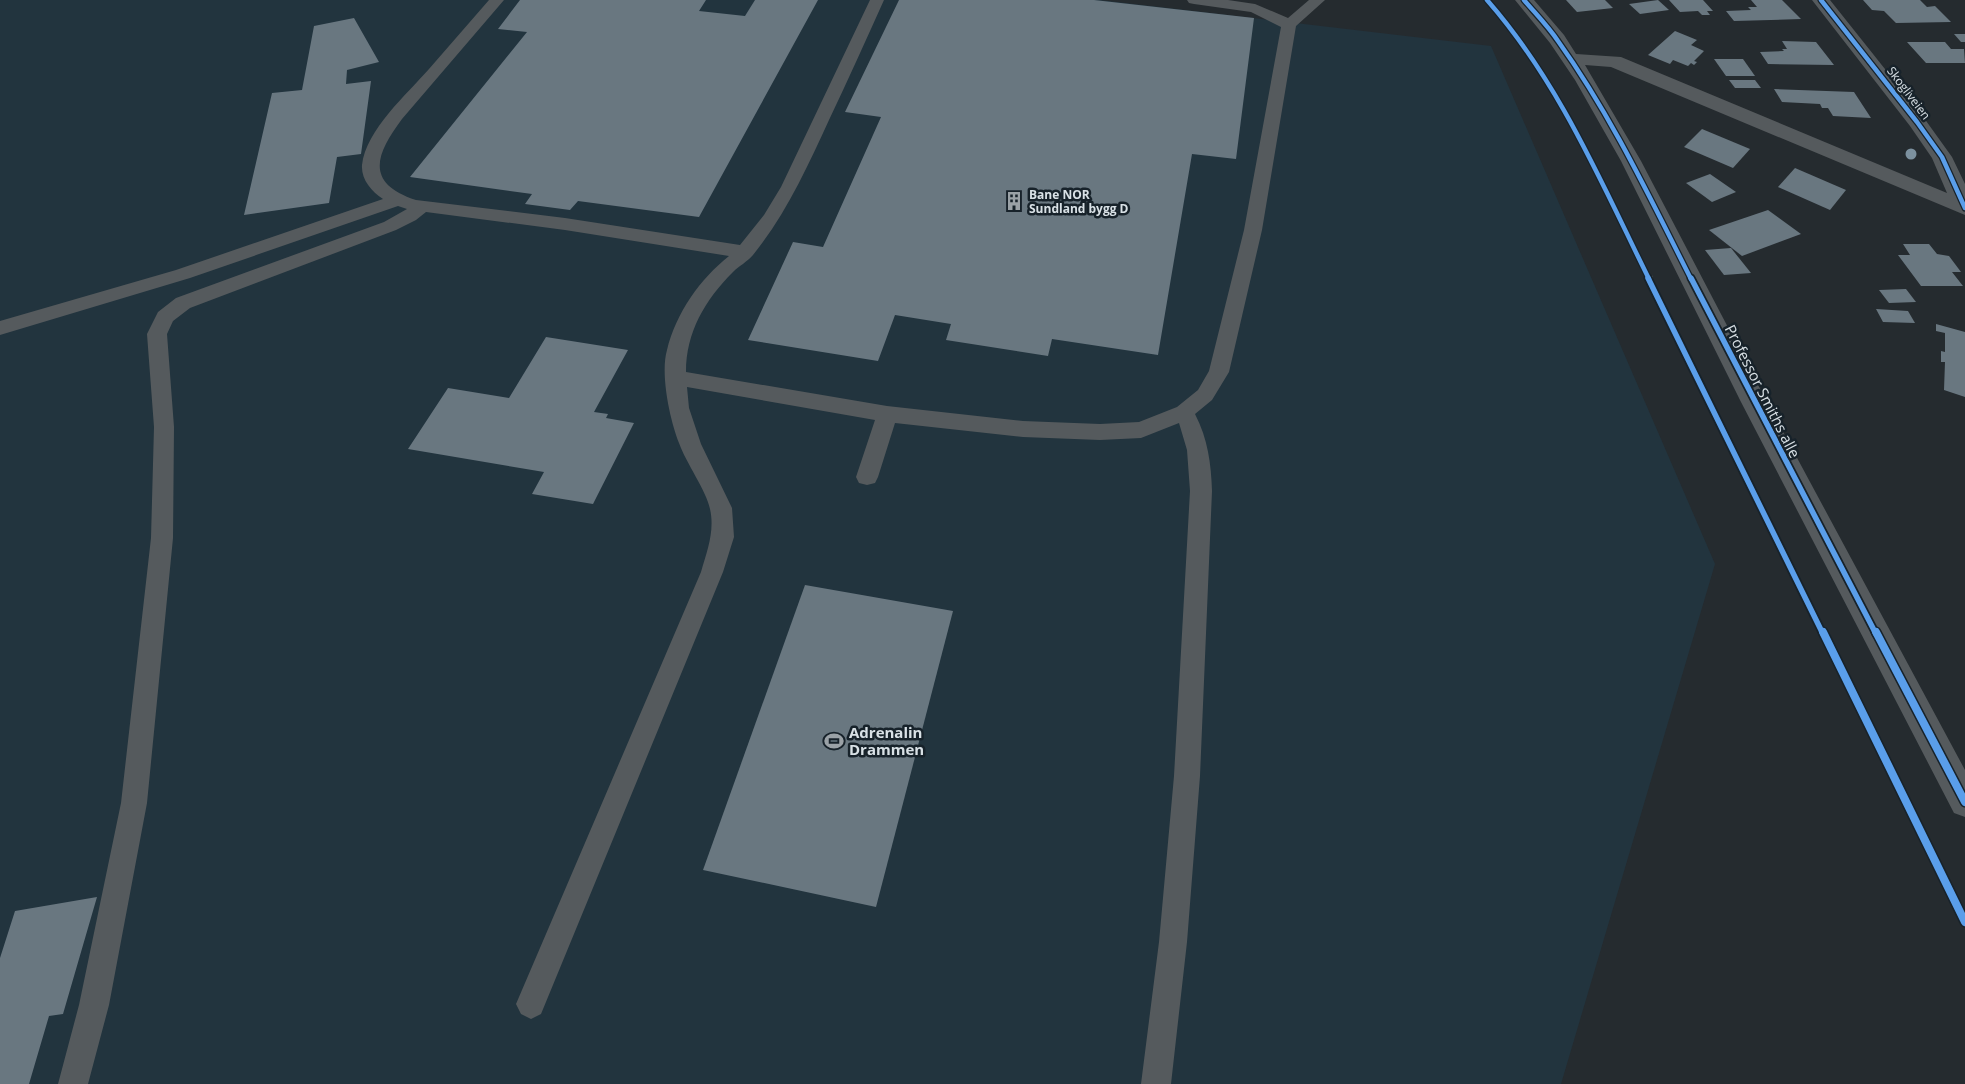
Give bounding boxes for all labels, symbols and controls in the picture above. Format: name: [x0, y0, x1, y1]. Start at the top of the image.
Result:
street label: Skogliveien: [1883, 63, 1935, 123]
place label: Bane NOR Sundland bygg D: [1029, 186, 1129, 217]
building icon: Bane NOR Sundland bygg D: [1003, 190, 1025, 212]
street label: Professor Smiths alle: [1721, 321, 1805, 461]
place label: Adrenalin Drammen: [849, 722, 924, 759]
sports icon: Adrenalin Drammen: [823, 730, 845, 752]

